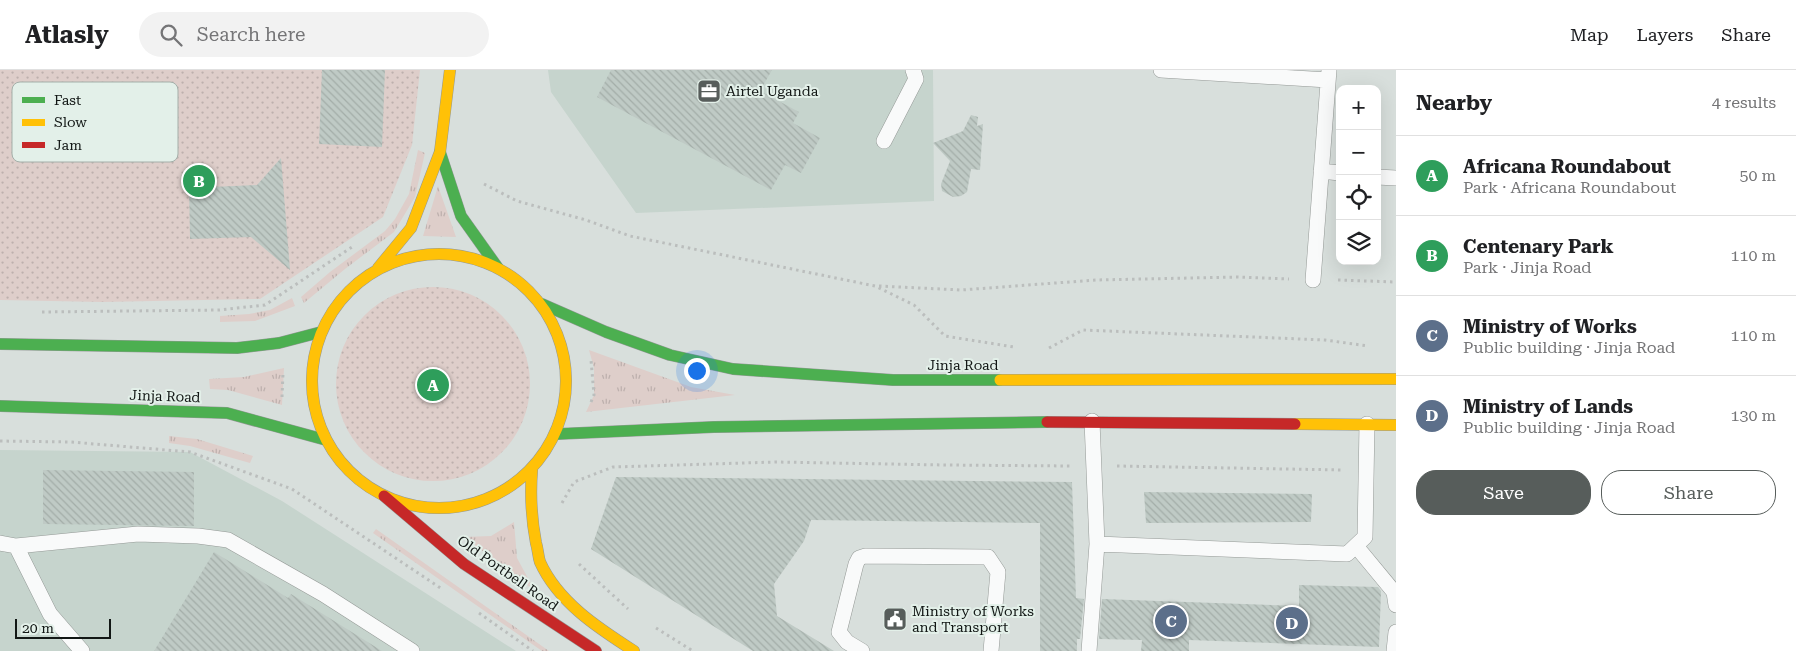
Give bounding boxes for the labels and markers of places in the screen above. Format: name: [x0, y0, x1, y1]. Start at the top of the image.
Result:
office icon: Airtel Uganda: [696, 78, 722, 104]
place label: Airtel Uganda: [726, 83, 819, 99]
pin: B: [183, 162, 215, 200]
pin: A: [417, 366, 449, 404]
pin: C: [1155, 602, 1187, 640]
place label: Ministry of Works and Transport: [912, 603, 1034, 635]
pin: D: [1276, 604, 1308, 642]
public building icon: Ministry of Works and Transport: [882, 606, 908, 632]

